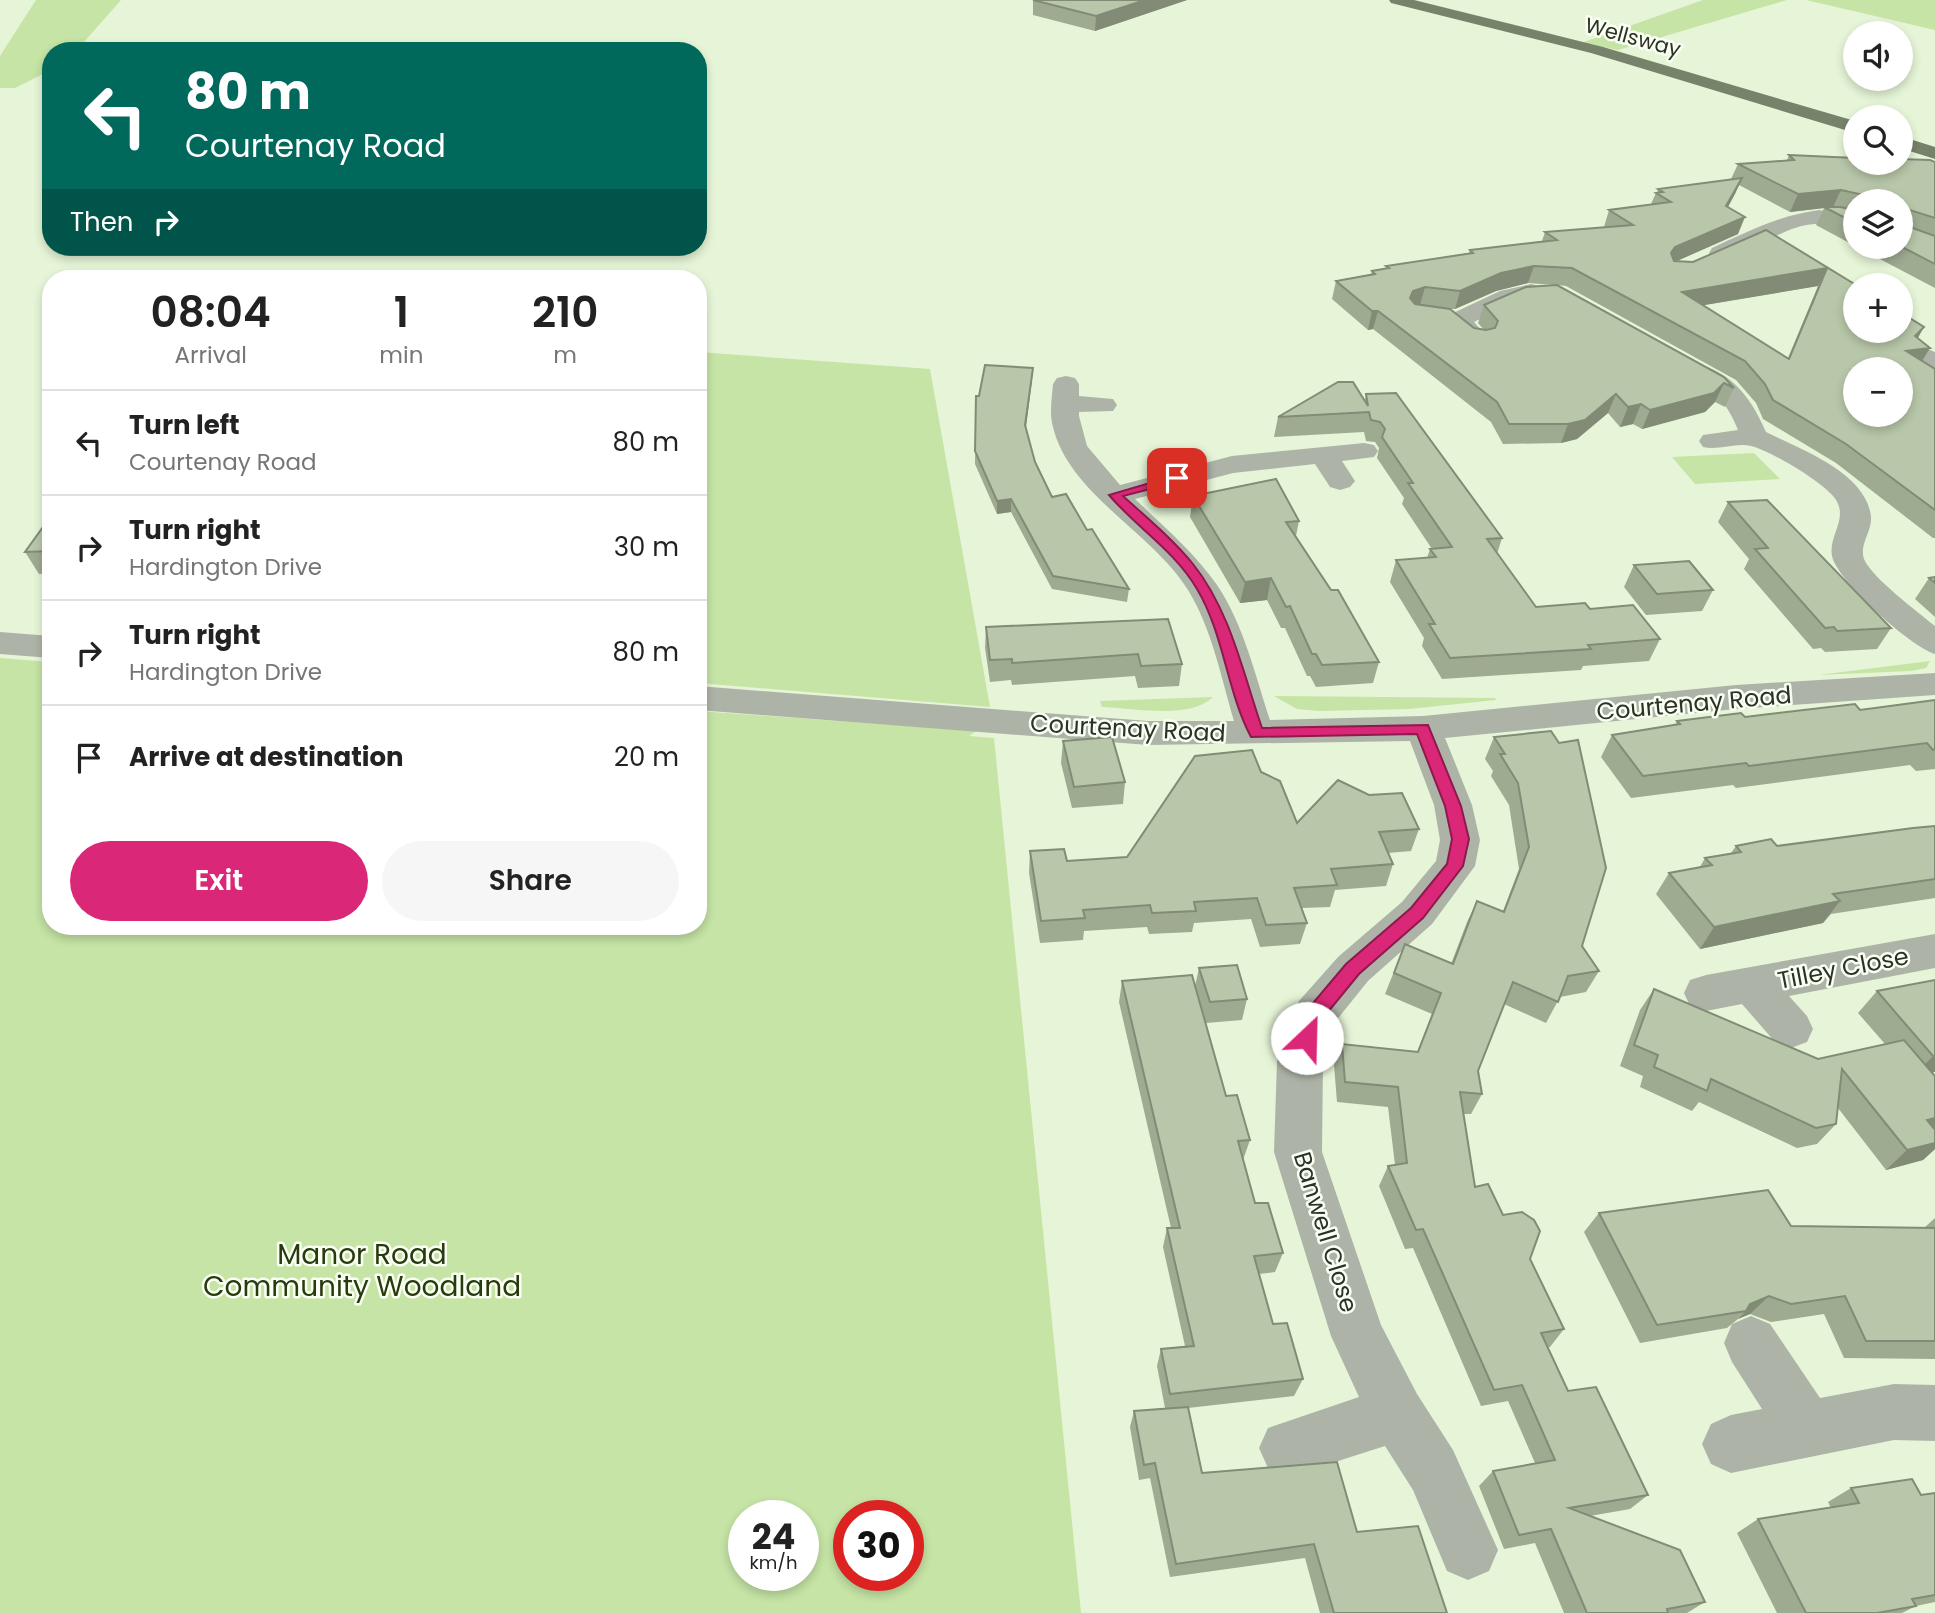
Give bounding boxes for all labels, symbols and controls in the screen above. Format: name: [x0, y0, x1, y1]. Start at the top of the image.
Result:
street label: Wellsway: [1582, 10, 1684, 64]
map controls: [1843, 21, 1913, 427]
button: sound: [1843, 21, 1913, 91]
text: 80 m: [185, 58, 311, 126]
icon: left: [70, 70, 161, 161]
button: search: [1843, 105, 1913, 175]
text: Courtenay Road: [185, 123, 446, 168]
button: layers: [1843, 189, 1913, 259]
icon: right: [147, 203, 185, 241]
text: Then: [70, 204, 133, 240]
button: +: [1843, 273, 1913, 343]
text: 08:04: [151, 283, 271, 342]
text: 1: [394, 283, 409, 342]
text: 210: [532, 283, 598, 342]
text: Arrival: [174, 339, 247, 371]
text: min: [379, 339, 423, 371]
text: m: [553, 339, 577, 371]
button: −: [1843, 357, 1913, 427]
text: Turn left: [129, 407, 240, 443]
icon: left: [70, 424, 108, 462]
text: 80 m: [613, 424, 679, 460]
text: Courtenay Road: [129, 446, 317, 478]
pin: [1147, 448, 1207, 508]
icon: arrive: [1158, 459, 1196, 497]
text: Turn right: [129, 512, 261, 548]
icon: right: [70, 529, 108, 567]
text: 30 m: [614, 529, 679, 565]
text: Hardington Drive: [129, 551, 322, 583]
text: Turn right: [129, 617, 261, 653]
icon: right: [70, 634, 108, 672]
text: 80 m: [613, 634, 679, 670]
text: Hardington Drive: [129, 656, 322, 688]
street label: Courtenay Road: [1595, 678, 1793, 728]
street label: Courtenay Road: [1029, 706, 1227, 750]
icon: arrive: [70, 739, 108, 777]
text: Arrive at destination: [129, 739, 404, 775]
text: 20 m: [614, 739, 679, 775]
button: Exit: [70, 841, 368, 921]
button: Share: [382, 841, 679, 921]
street label: Tilley Close: [1775, 939, 1911, 997]
position arrow: [1270, 1001, 1344, 1075]
street label: Banwell Close: [1286, 1148, 1366, 1316]
park label: Manor Road Community Woodland: [203, 1235, 521, 1306]
speed limit sign: 30: [833, 1500, 924, 1591]
text: 24: [752, 1512, 795, 1561]
text: km/h: [750, 1550, 797, 1575]

